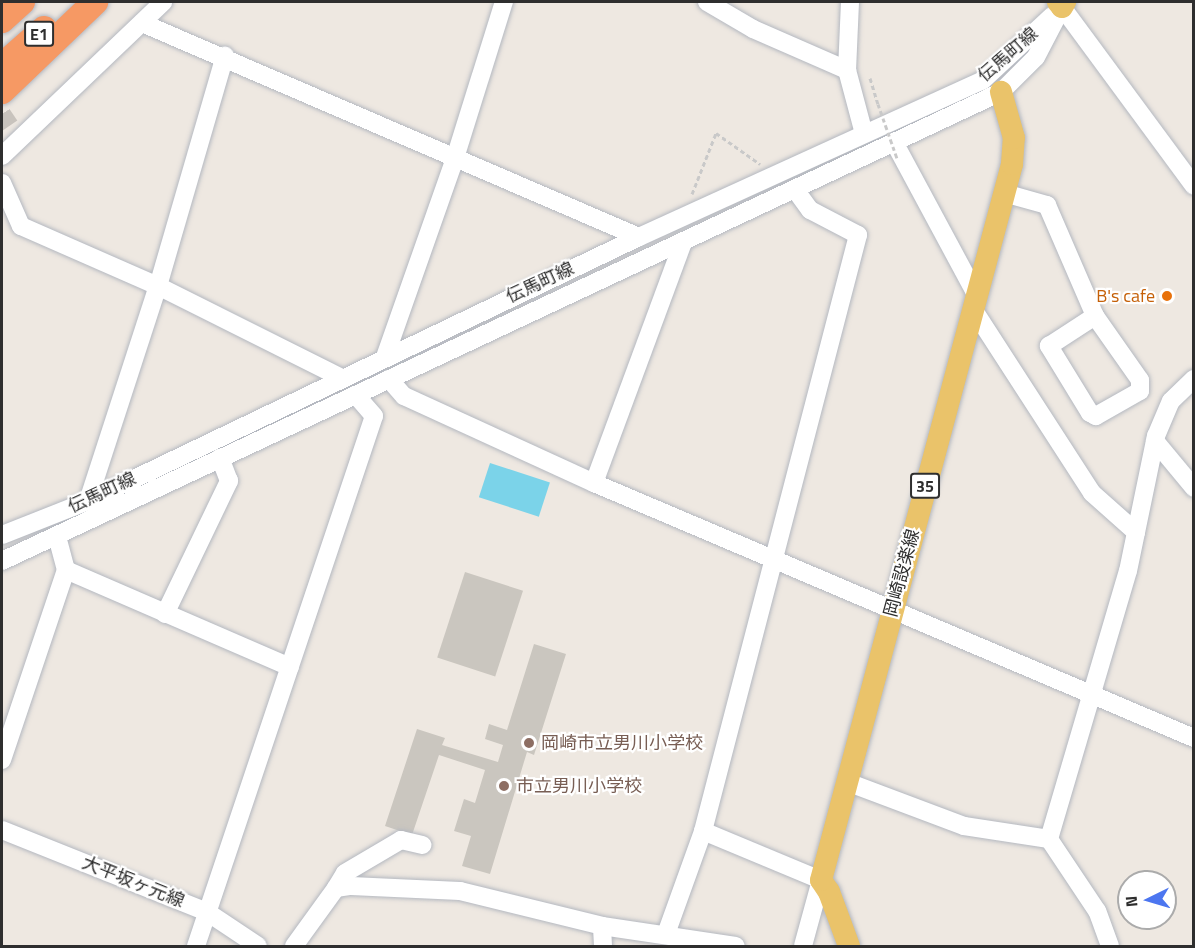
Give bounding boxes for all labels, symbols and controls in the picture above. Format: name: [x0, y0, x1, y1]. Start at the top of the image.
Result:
road number: E1: [24, 21, 54, 47]
street label: 伝馬町線: [974, 23, 1042, 87]
street label: 伝馬町線: [503, 258, 577, 308]
place label: B's cafe: [1096, 285, 1155, 307]
marker: B's cafe: [1160, 289, 1174, 303]
street label: 伝馬町線: [65, 468, 139, 518]
road number: 35: [910, 473, 940, 499]
street label: 岡崎設楽線: [880, 527, 924, 619]
place label: 岡崎市立男川小学校: [541, 732, 703, 754]
marker: 岡崎市立男川小学校: [522, 736, 536, 750]
place label: 市立男川小学校: [516, 775, 642, 797]
marker: 市立男川小学校: [497, 779, 511, 793]
street label: 大平坂ヶ元線: [79, 852, 187, 912]
north arrow: [1117, 870, 1177, 930]
text: N: [1119, 895, 1143, 908]

